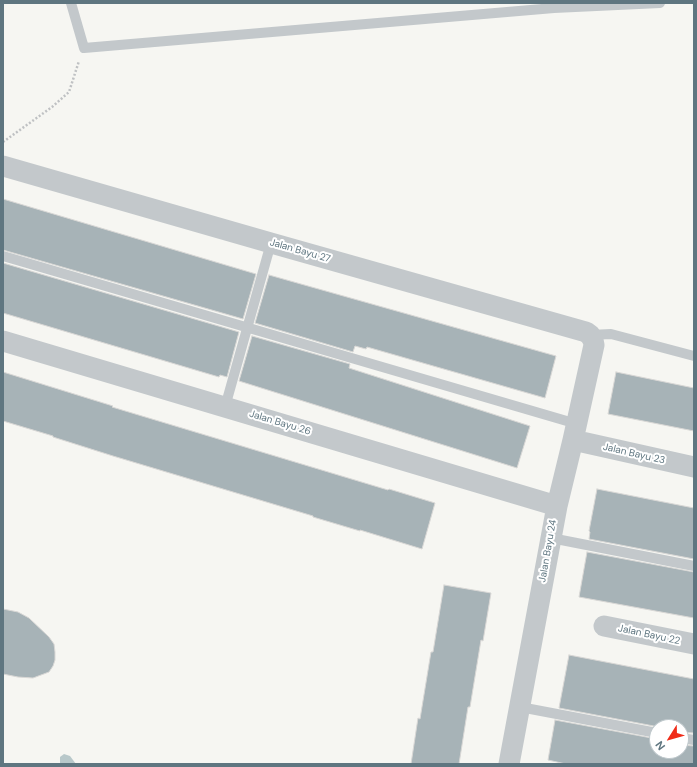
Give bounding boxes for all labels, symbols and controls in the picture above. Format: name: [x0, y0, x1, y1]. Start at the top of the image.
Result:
street label: Jalan Bayu 27: [268, 237, 332, 265]
street label: Jalan Bayu 26: [248, 408, 312, 438]
street label: Jalan Bayu 23: [602, 441, 666, 467]
street label: Jalan Bayu 24: [537, 519, 559, 583]
street label: Jalan Bayu 22: [617, 623, 681, 647]
north arrow: [649, 719, 689, 759]
text: N: [652, 738, 668, 753]

